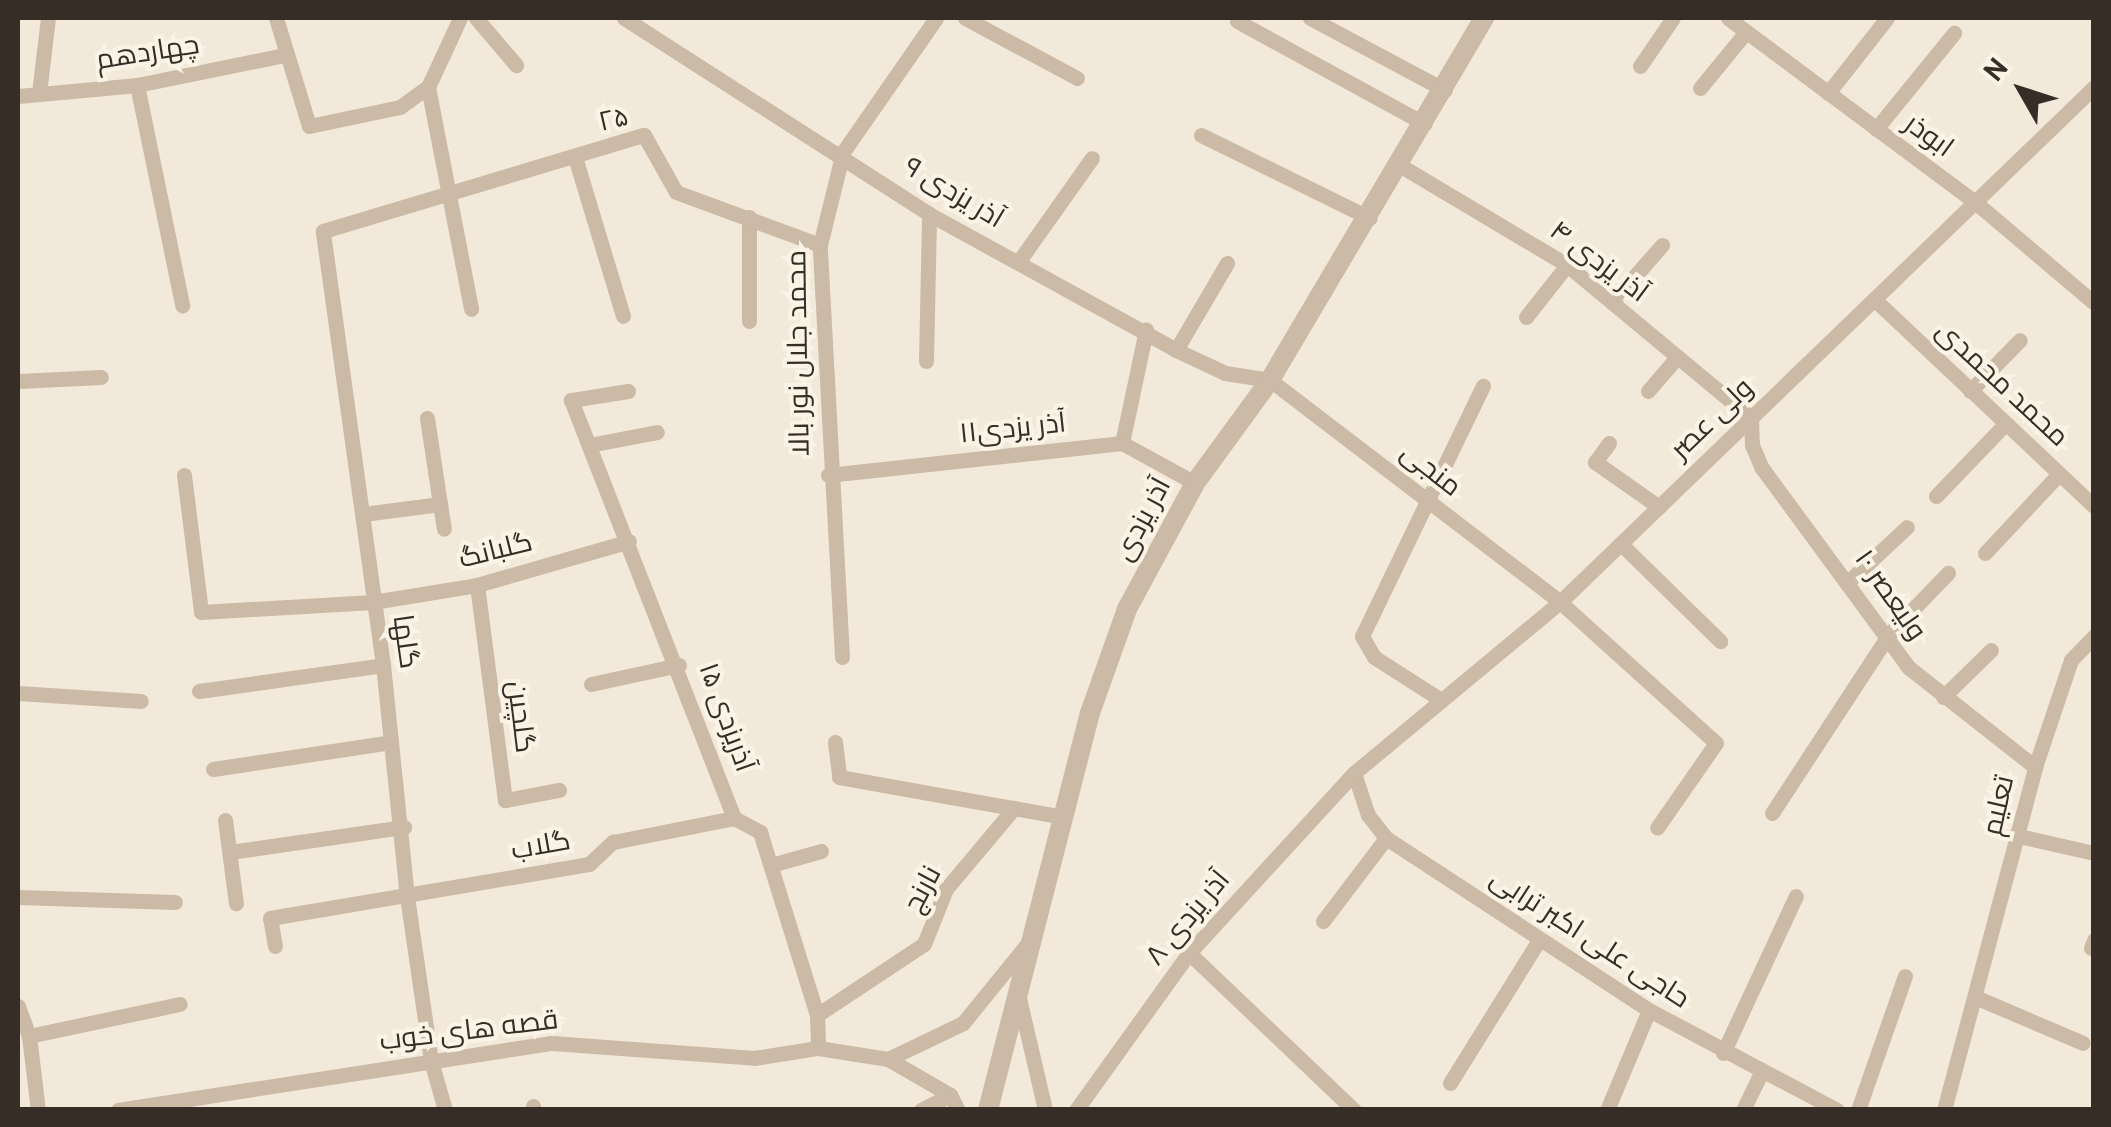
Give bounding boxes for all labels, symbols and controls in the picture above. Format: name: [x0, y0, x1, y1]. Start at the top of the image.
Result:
street label: چهاردهم: [94, 29, 202, 79]
north arrow: [1971, 40, 2071, 140]
text: N: [1977, 52, 2018, 90]
street label: ۲۵: [596, 101, 632, 141]
street label: ابوذر: [1897, 108, 1959, 166]
street label: آذر یزدی ۹: [897, 151, 1009, 237]
street label: ۴ آذر یزدی: [1542, 215, 1654, 311]
street label: محمد جلال نور بالا: [781, 250, 819, 456]
street label: محمد محمدی: [1928, 315, 2074, 455]
street label: ولی عصر: [1665, 372, 1761, 468]
street label: آذر یزدی۱۱: [958, 408, 1068, 452]
street label: منجی: [1393, 437, 1467, 505]
street label: آذر یزدی: [1108, 473, 1180, 567]
street label: گلبانگ: [456, 527, 536, 577]
street label: ۱۰ ولیعصر: [1846, 544, 1932, 648]
street label: گلها: [384, 613, 424, 671]
street label: ۱۵ آذریزدی: [690, 659, 760, 777]
street label: گلچین: [498, 679, 540, 755]
street label: تعلیم: [1977, 773, 2023, 839]
street label: گلاب: [509, 825, 573, 869]
street label: نارنج: [898, 861, 950, 919]
street label: حاجی علی اکبر ترابی: [1483, 863, 1695, 1017]
street label: ۸ آذر یزدی: [1140, 865, 1238, 973]
street label: قصه های خوب: [378, 1004, 560, 1060]

